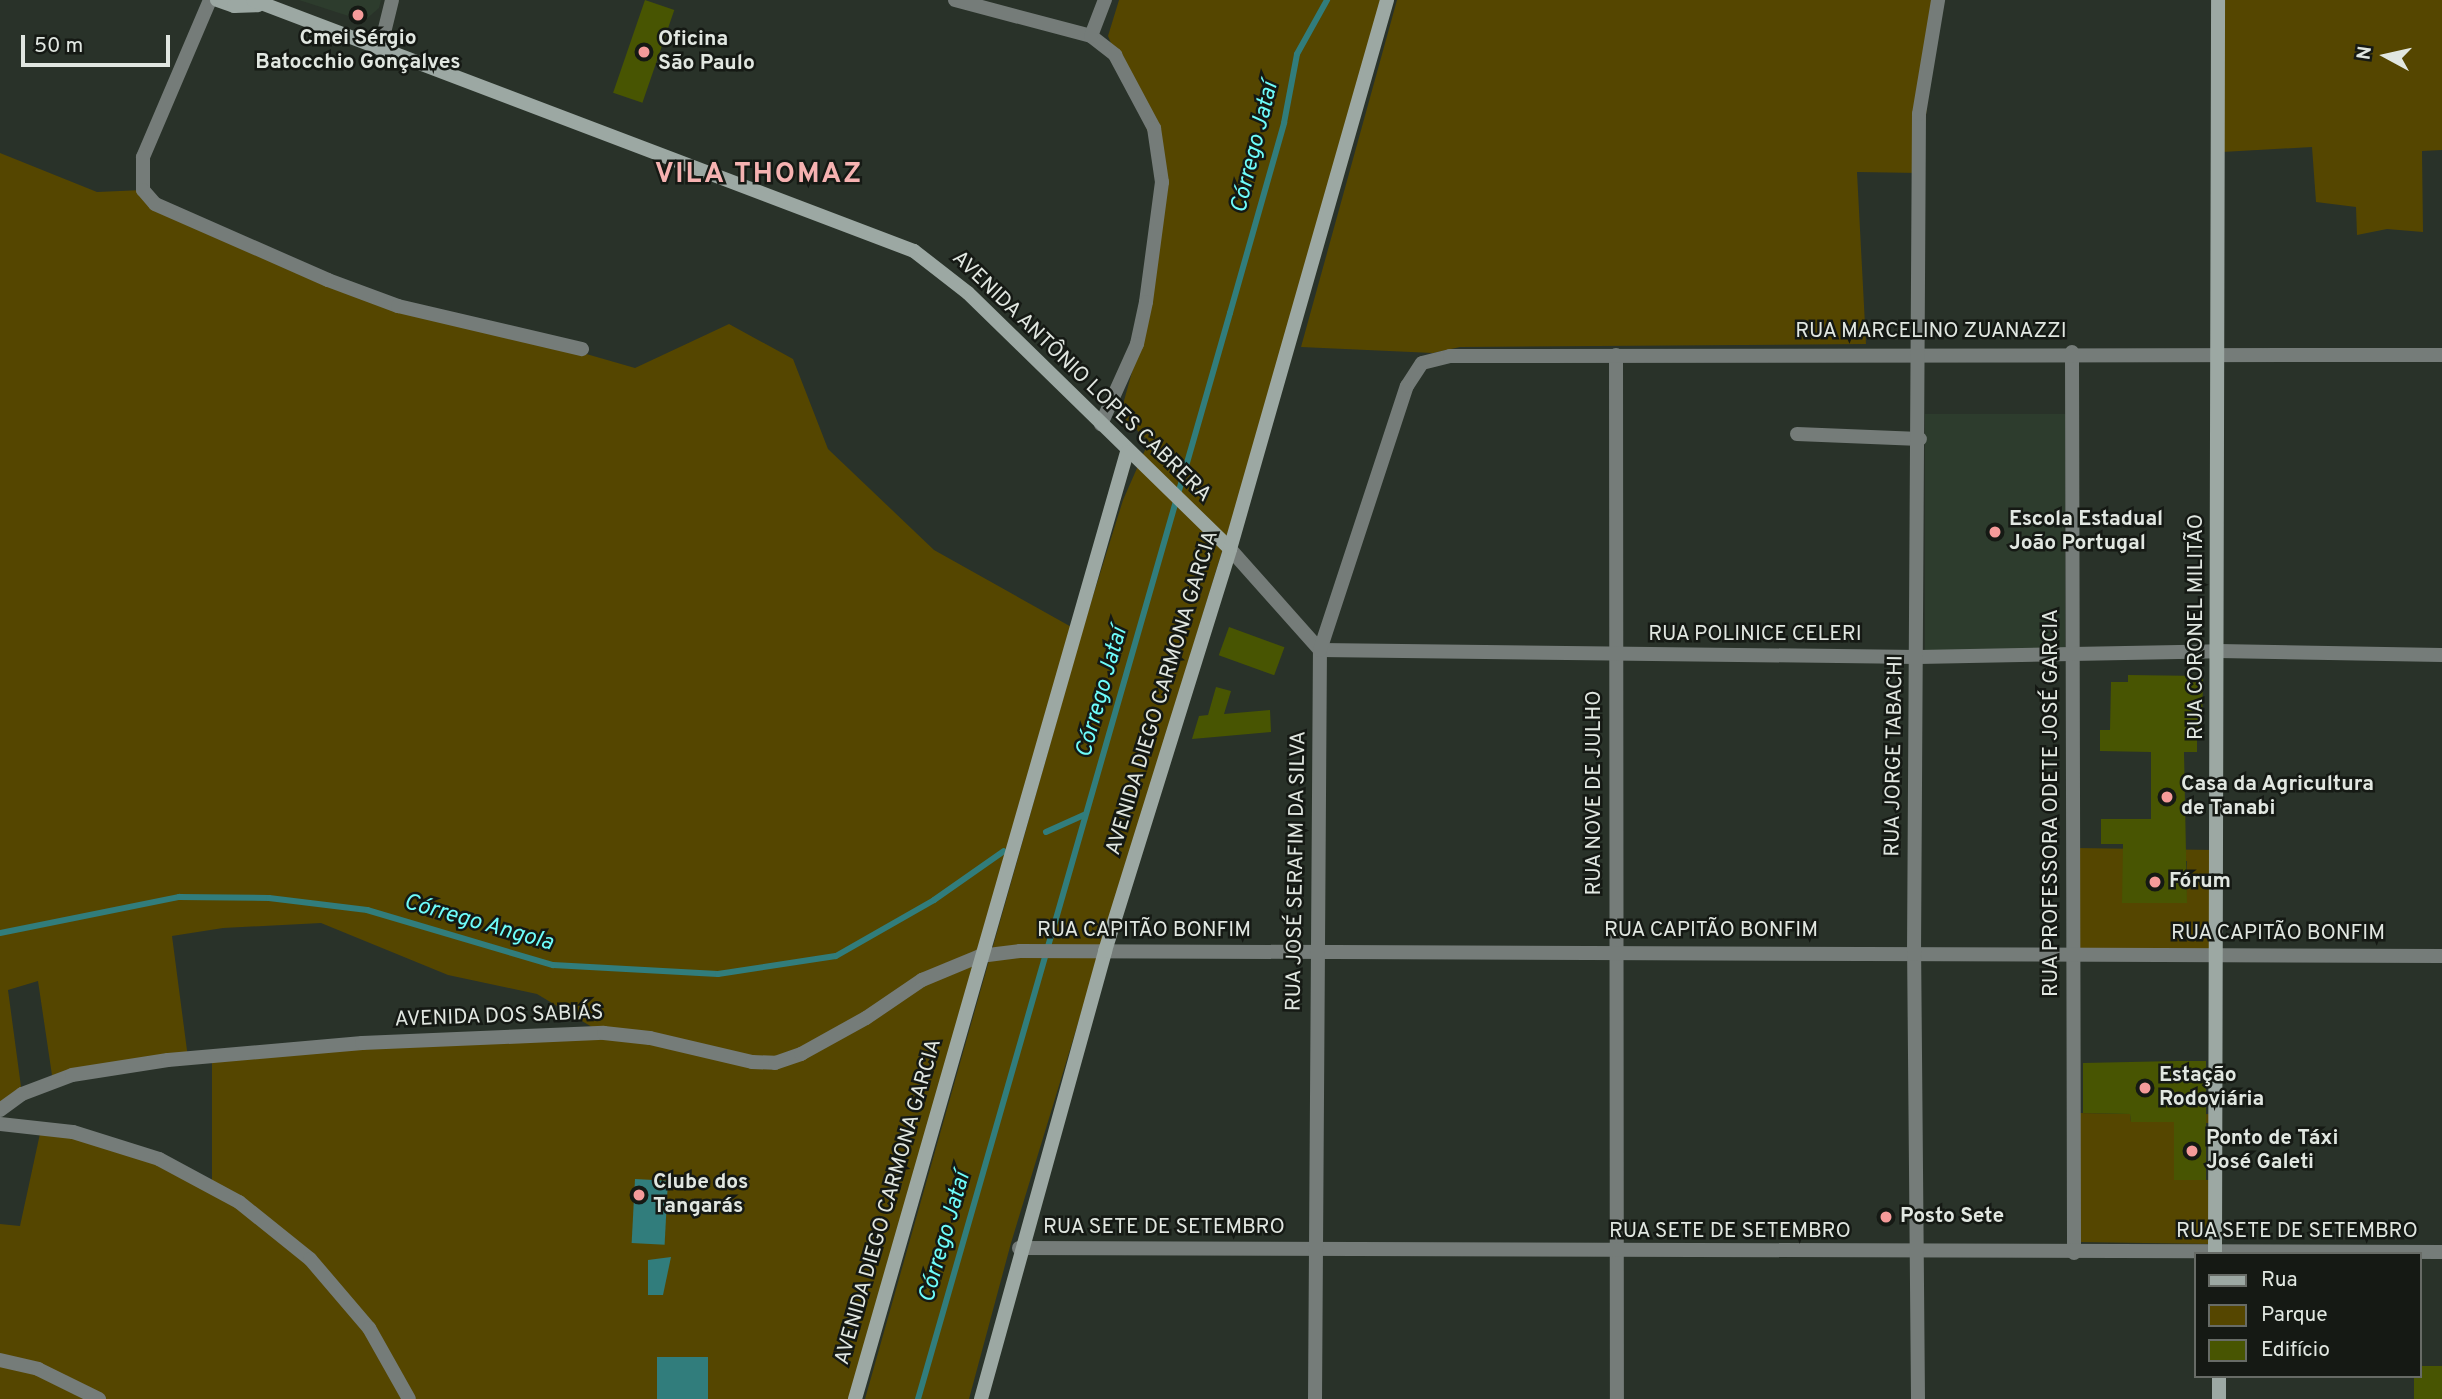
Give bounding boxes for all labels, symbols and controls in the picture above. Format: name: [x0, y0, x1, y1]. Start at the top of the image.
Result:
marker: Cmei Sérgio Batocchio Gonçalves: [350, 7, 366, 23]
scale bar: [24, 21, 173, 65]
north arrow: [2351, 21, 2421, 91]
place label: Cmei Sérgio Batocchio Gonçalves: [255, 26, 461, 76]
place label: Oficina São Paulo: [658, 27, 755, 77]
text: 50 m: [34, 33, 83, 60]
marker: Oficina São Paulo: [636, 44, 652, 60]
text: N: [2352, 45, 2378, 62]
water label: Córrego Jataí: [1226, 80, 1286, 216]
district label: VILA THOMAZ: [656, 158, 862, 192]
street label: AVENIDA ANTÔNIO LOPES CABRERA: [946, 246, 1216, 508]
street label: RUA MARCELINO ZUANAZZI: [1795, 319, 2067, 345]
place label: Escola Estadual João Portugal: [2009, 507, 2163, 557]
street label: RUA CORONEL MILITÃO: [2184, 513, 2210, 741]
marker: Escola Estadual João Portugal: [1987, 524, 2003, 540]
street label: AVENIDA DIEGO CARMONA GARCIA: [1101, 527, 1225, 859]
street label: RUA PROFESSORA ODETE JOSÉ GARCIA: [2039, 608, 2065, 998]
street label: RUA POLINICE CELERI: [1648, 622, 1862, 648]
water label: Córrego Jataí: [1071, 625, 1135, 761]
street label: RUA JORGE TABACHI: [1881, 654, 1909, 858]
street label: RUA NOVE DE JULHO: [1582, 690, 1608, 896]
street label: RUA JOSÉ SERAFIM DA SILVA: [1282, 730, 1312, 1012]
place label: Casa da Agricultura de Tanabi: [2181, 772, 2375, 822]
marker: Casa da Agricultura de Tanabi: [2159, 789, 2175, 805]
place label: Fórum: [2169, 869, 2231, 895]
marker: Fórum: [2147, 874, 2163, 890]
water label: Córrego Angola: [400, 889, 556, 959]
street label: RUA CAPITÃO BONFIM: [1037, 918, 1251, 944]
street label: RUA CAPITÃO BONFIM: [1604, 918, 1818, 944]
street label: RUA CAPITÃO BONFIM: [2171, 921, 2385, 947]
street label: AVENIDA DOS SABIÁS: [394, 1001, 604, 1033]
street label: AVENIDA DIEGO CARMONA GARCIA: [830, 1035, 948, 1369]
place label: Estação Rodoviária: [2159, 1063, 2264, 1113]
marker: Estação Rodoviária: [2137, 1080, 2153, 1096]
place label: Ponto de Táxi José Galeti: [2206, 1126, 2338, 1176]
marker: Ponto de Táxi José Galeti: [2184, 1143, 2200, 1159]
place label: Clube dos Tangarás: [653, 1170, 748, 1220]
water label: Córrego Jataí: [914, 1170, 978, 1306]
marker: Clube dos Tangarás: [631, 1187, 647, 1203]
place label: Posto Sete: [1900, 1204, 2004, 1230]
marker: Posto Sete: [1878, 1209, 1894, 1225]
street label: RUA SETE DE SETEMBRO: [1043, 1215, 1285, 1241]
street label: RUA SETE DE SETEMBRO: [1609, 1219, 1851, 1245]
street label: RUA SETE DE SETEMBRO: [2176, 1219, 2418, 1245]
legend: [2194, 1252, 2421, 1378]
text: Rua: [2261, 1267, 2298, 1294]
text: Parque: [2261, 1302, 2328, 1329]
text: Edifício: [2261, 1337, 2330, 1364]

